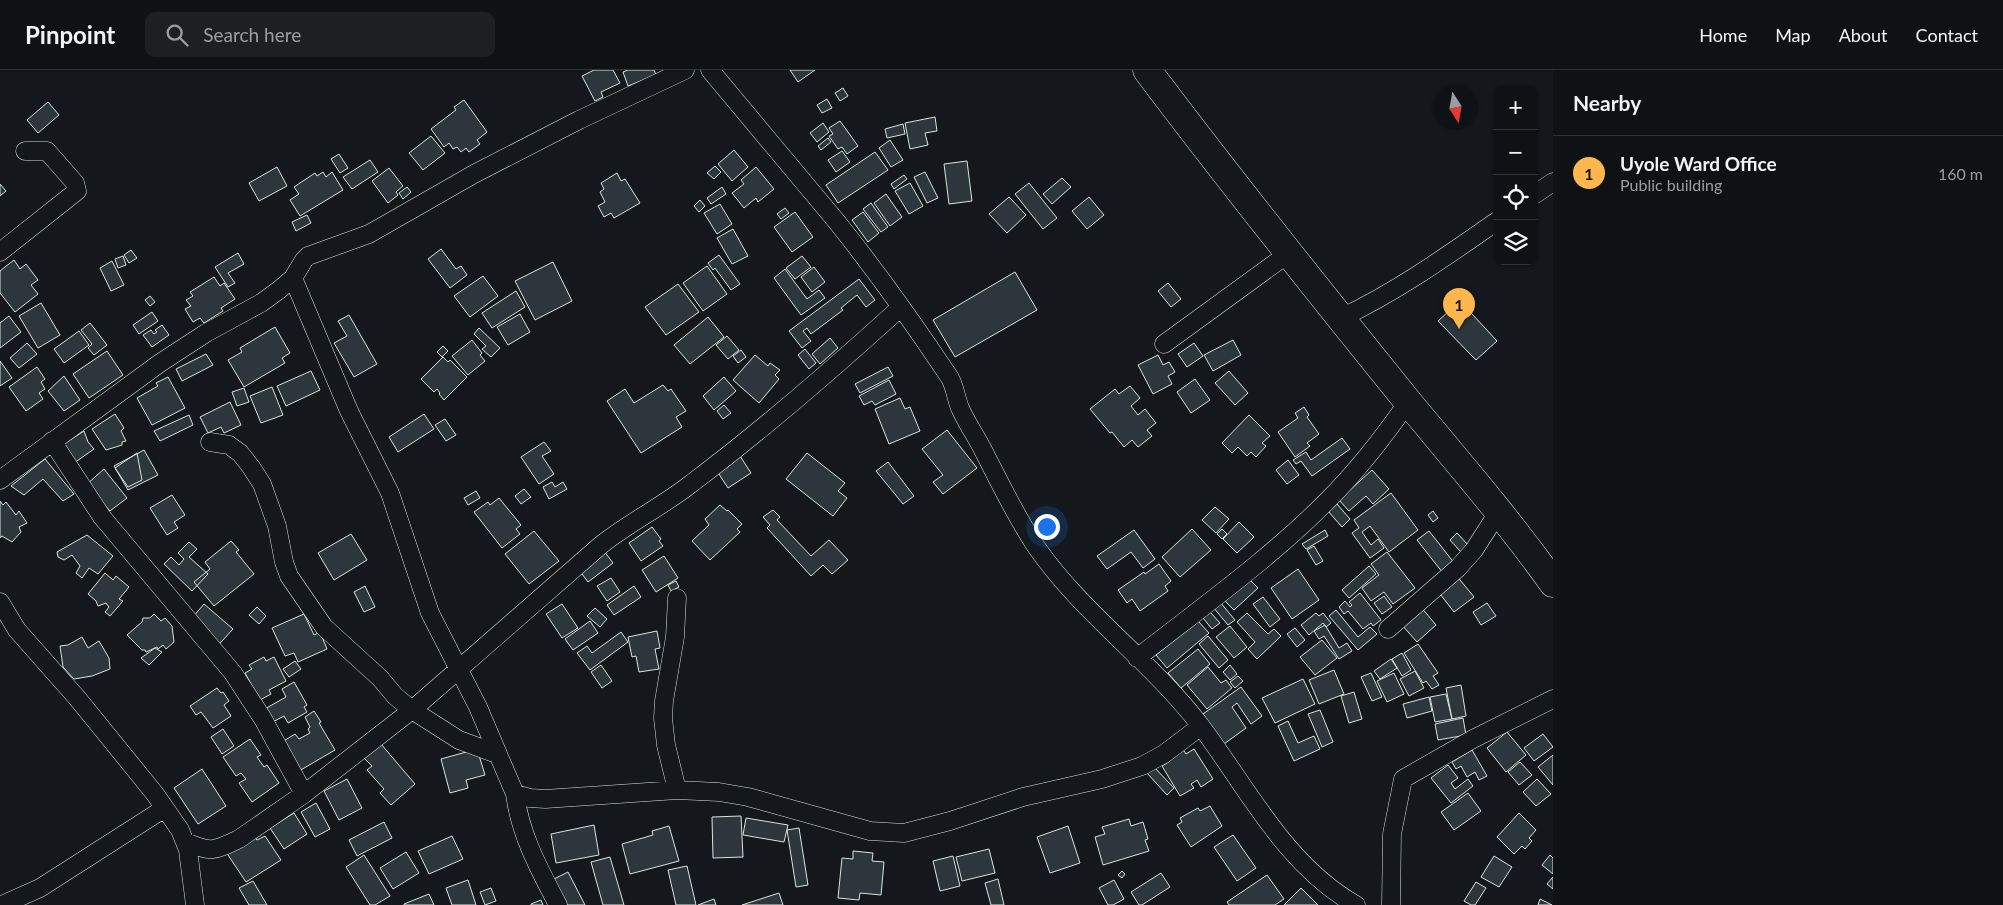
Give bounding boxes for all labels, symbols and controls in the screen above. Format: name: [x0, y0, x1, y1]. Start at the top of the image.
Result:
search box: [145, 12, 495, 57]
text: Pinpoint: [25, 20, 115, 49]
icon: search: [163, 21, 191, 49]
text: Search here: [203, 23, 301, 46]
text: Home: [1699, 24, 1747, 46]
text: Map: [1775, 24, 1811, 46]
text: About: [1839, 24, 1888, 46]
text: Contact: [1916, 24, 1978, 46]
north arrow: [1433, 85, 1478, 130]
map controls: [1493, 85, 1538, 265]
button: +: [1493, 85, 1538, 130]
text: Nearby: [1573, 90, 1641, 115]
button: −: [1493, 130, 1538, 175]
text: Uyole Ward Office: [1620, 152, 1777, 175]
text: 1: [1584, 164, 1594, 183]
text: 160 m: [1938, 164, 1983, 183]
button: locate: [1493, 175, 1538, 220]
text: Public building: [1620, 175, 1722, 194]
button: layers: [1493, 220, 1538, 265]
pin: 1: [1443, 288, 1475, 329]
your location: [1034, 514, 1060, 540]

